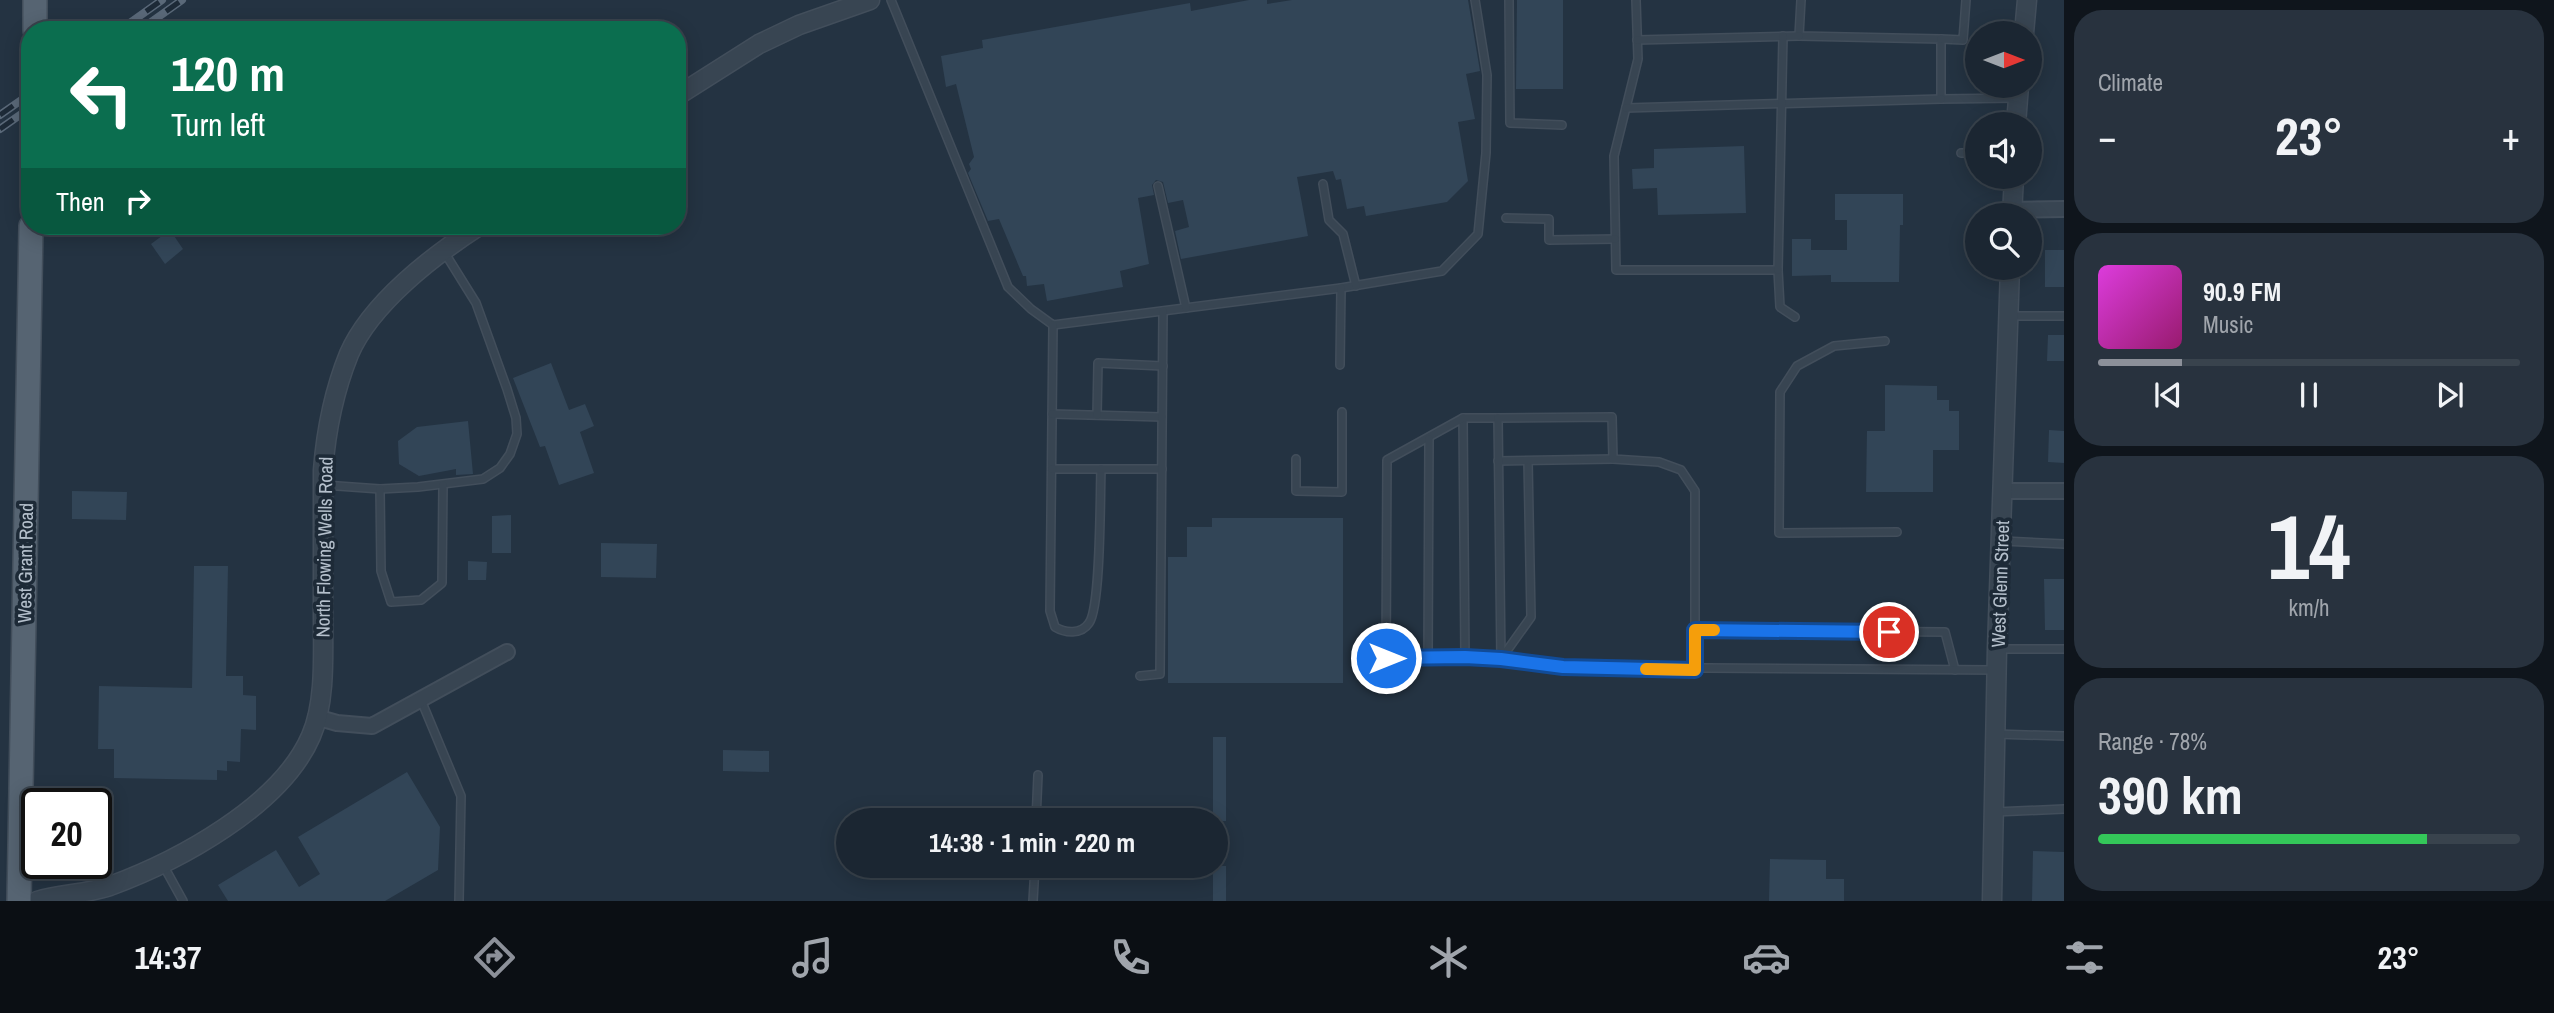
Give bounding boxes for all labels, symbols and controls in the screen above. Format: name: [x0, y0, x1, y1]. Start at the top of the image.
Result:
north arrow: [1965, 21, 2042, 98]
map controls: [1965, 21, 2042, 280]
text: 120 m: [171, 40, 285, 106]
icon: left: [56, 49, 147, 140]
text: Climate: [2098, 67, 2163, 98]
text: 23°: [2275, 101, 2343, 171]
text: Turn left: [171, 103, 265, 146]
text: −: [2098, 111, 2116, 162]
text: +: [2502, 111, 2520, 162]
button: sound: [1965, 112, 2042, 189]
icon: right: [119, 182, 157, 220]
text: Then: [56, 184, 105, 219]
button: search: [1965, 203, 2042, 280]
text: 90.9 FM: [2203, 274, 2281, 309]
text: Music: [2203, 309, 2253, 340]
icon: previous: [2149, 376, 2187, 414]
icon: pause: [2290, 376, 2328, 414]
icon: next: [2431, 376, 2469, 414]
street label: North Flowing Wells Road: [309, 456, 339, 638]
text: 14: [2268, 485, 2351, 607]
street label: West Grant Road: [11, 503, 39, 623]
street label: West Glenn Street: [1985, 519, 2015, 648]
text: km/h: [2289, 592, 2329, 623]
pin: [1859, 602, 1919, 662]
icon: arrive: [1870, 613, 1908, 651]
position arrow: [1349, 621, 1423, 695]
text: Range · 78%: [2098, 726, 2207, 757]
text: 390 km: [2098, 760, 2243, 830]
speed limit sign: 20: [21, 788, 112, 879]
text: 14:38 · 1 min · 220 m: [929, 825, 1135, 860]
icon: directions: [470, 933, 519, 982]
icon: music: [788, 933, 837, 982]
icon: phone: [1106, 933, 1155, 982]
icon: climate: [1424, 933, 1473, 982]
icon: car: [1742, 933, 1791, 982]
icon: filters: [2060, 933, 2109, 982]
text: 14:37: [134, 936, 202, 979]
text: 23°: [2378, 936, 2420, 979]

